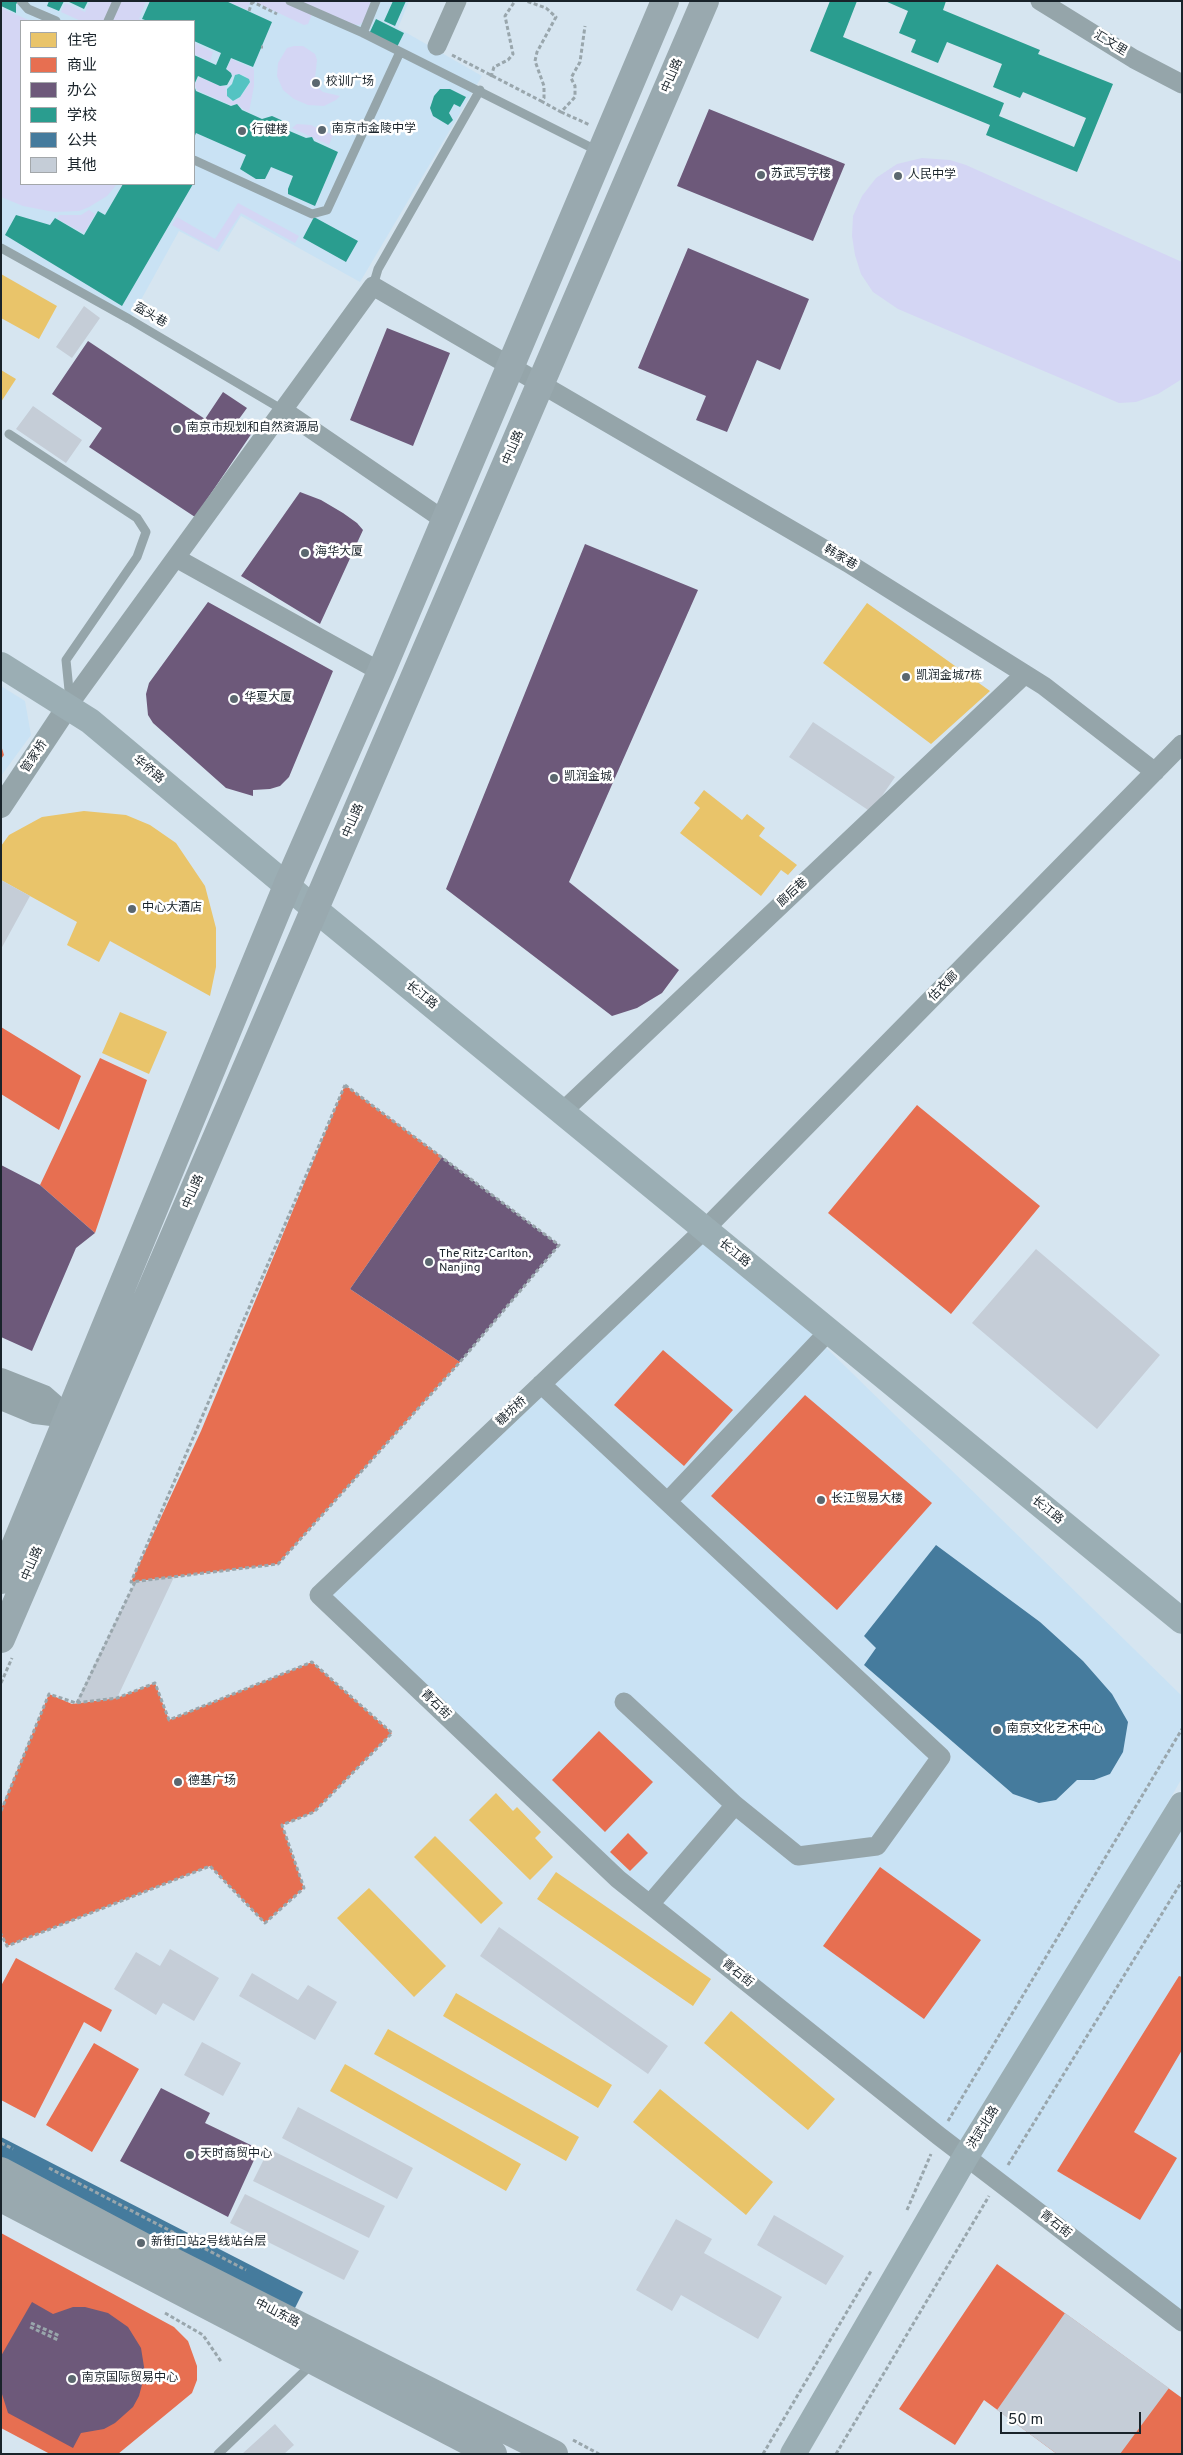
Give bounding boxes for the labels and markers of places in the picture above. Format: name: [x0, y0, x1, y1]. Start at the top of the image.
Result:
place label: 校训广场: [326, 76, 374, 90]
marker: 校训广场: [310, 77, 322, 89]
place label: 南京市金陵中学: [332, 123, 416, 137]
place label: 行健楼: [252, 124, 288, 138]
marker: 南京市金陵中学: [316, 124, 328, 136]
marker: 行健楼: [236, 125, 248, 137]
place label: 苏武写字楼: [771, 168, 831, 182]
marker: 苏武写字楼: [755, 169, 767, 181]
place label: 人民中学: [908, 169, 956, 183]
marker: 人民中学: [892, 170, 904, 182]
place label: 南京市规划和自然资源局: [187, 422, 319, 436]
marker: 南京市规划和自然资源局: [171, 423, 183, 435]
place label: 海华大厦: [315, 546, 363, 560]
marker: 海华大厦: [299, 547, 311, 559]
place label: 凯润金城7栋: [916, 670, 982, 684]
marker: 凯润金城7栋: [900, 671, 912, 683]
place label: 华夏大厦: [244, 692, 292, 706]
marker: 华夏大厦: [228, 693, 240, 705]
place label: 凯润金城: [564, 771, 612, 785]
marker: 凯润金城: [548, 772, 560, 784]
place label: 中心大酒店: [142, 902, 202, 916]
marker: 中心大酒店: [126, 903, 138, 915]
place label: The Ritz-Carlton, Nanjing: [439, 1248, 531, 1276]
marker: The Ritz-Carlton, Nanjing: [423, 1256, 435, 1268]
place label: 长江贸易大楼: [831, 1493, 903, 1507]
marker: 长江贸易大楼: [815, 1494, 827, 1506]
place label: 南京文化艺术中心: [1007, 1723, 1103, 1737]
marker: 南京文化艺术中心: [991, 1724, 1003, 1736]
place label: 德基广场: [188, 1775, 236, 1789]
marker: 德基广场: [172, 1776, 184, 1788]
place label: 天时商贸中心: [200, 2148, 272, 2162]
marker: 天时商贸中心: [184, 2149, 196, 2161]
place label: 新街口站2号线站台层: [151, 2236, 266, 2250]
marker: 新街口站2号线站台层: [135, 2237, 147, 2249]
place label: 南京国际贸易中心: [82, 2372, 178, 2386]
marker: 南京国际贸易中心: [66, 2373, 78, 2385]

